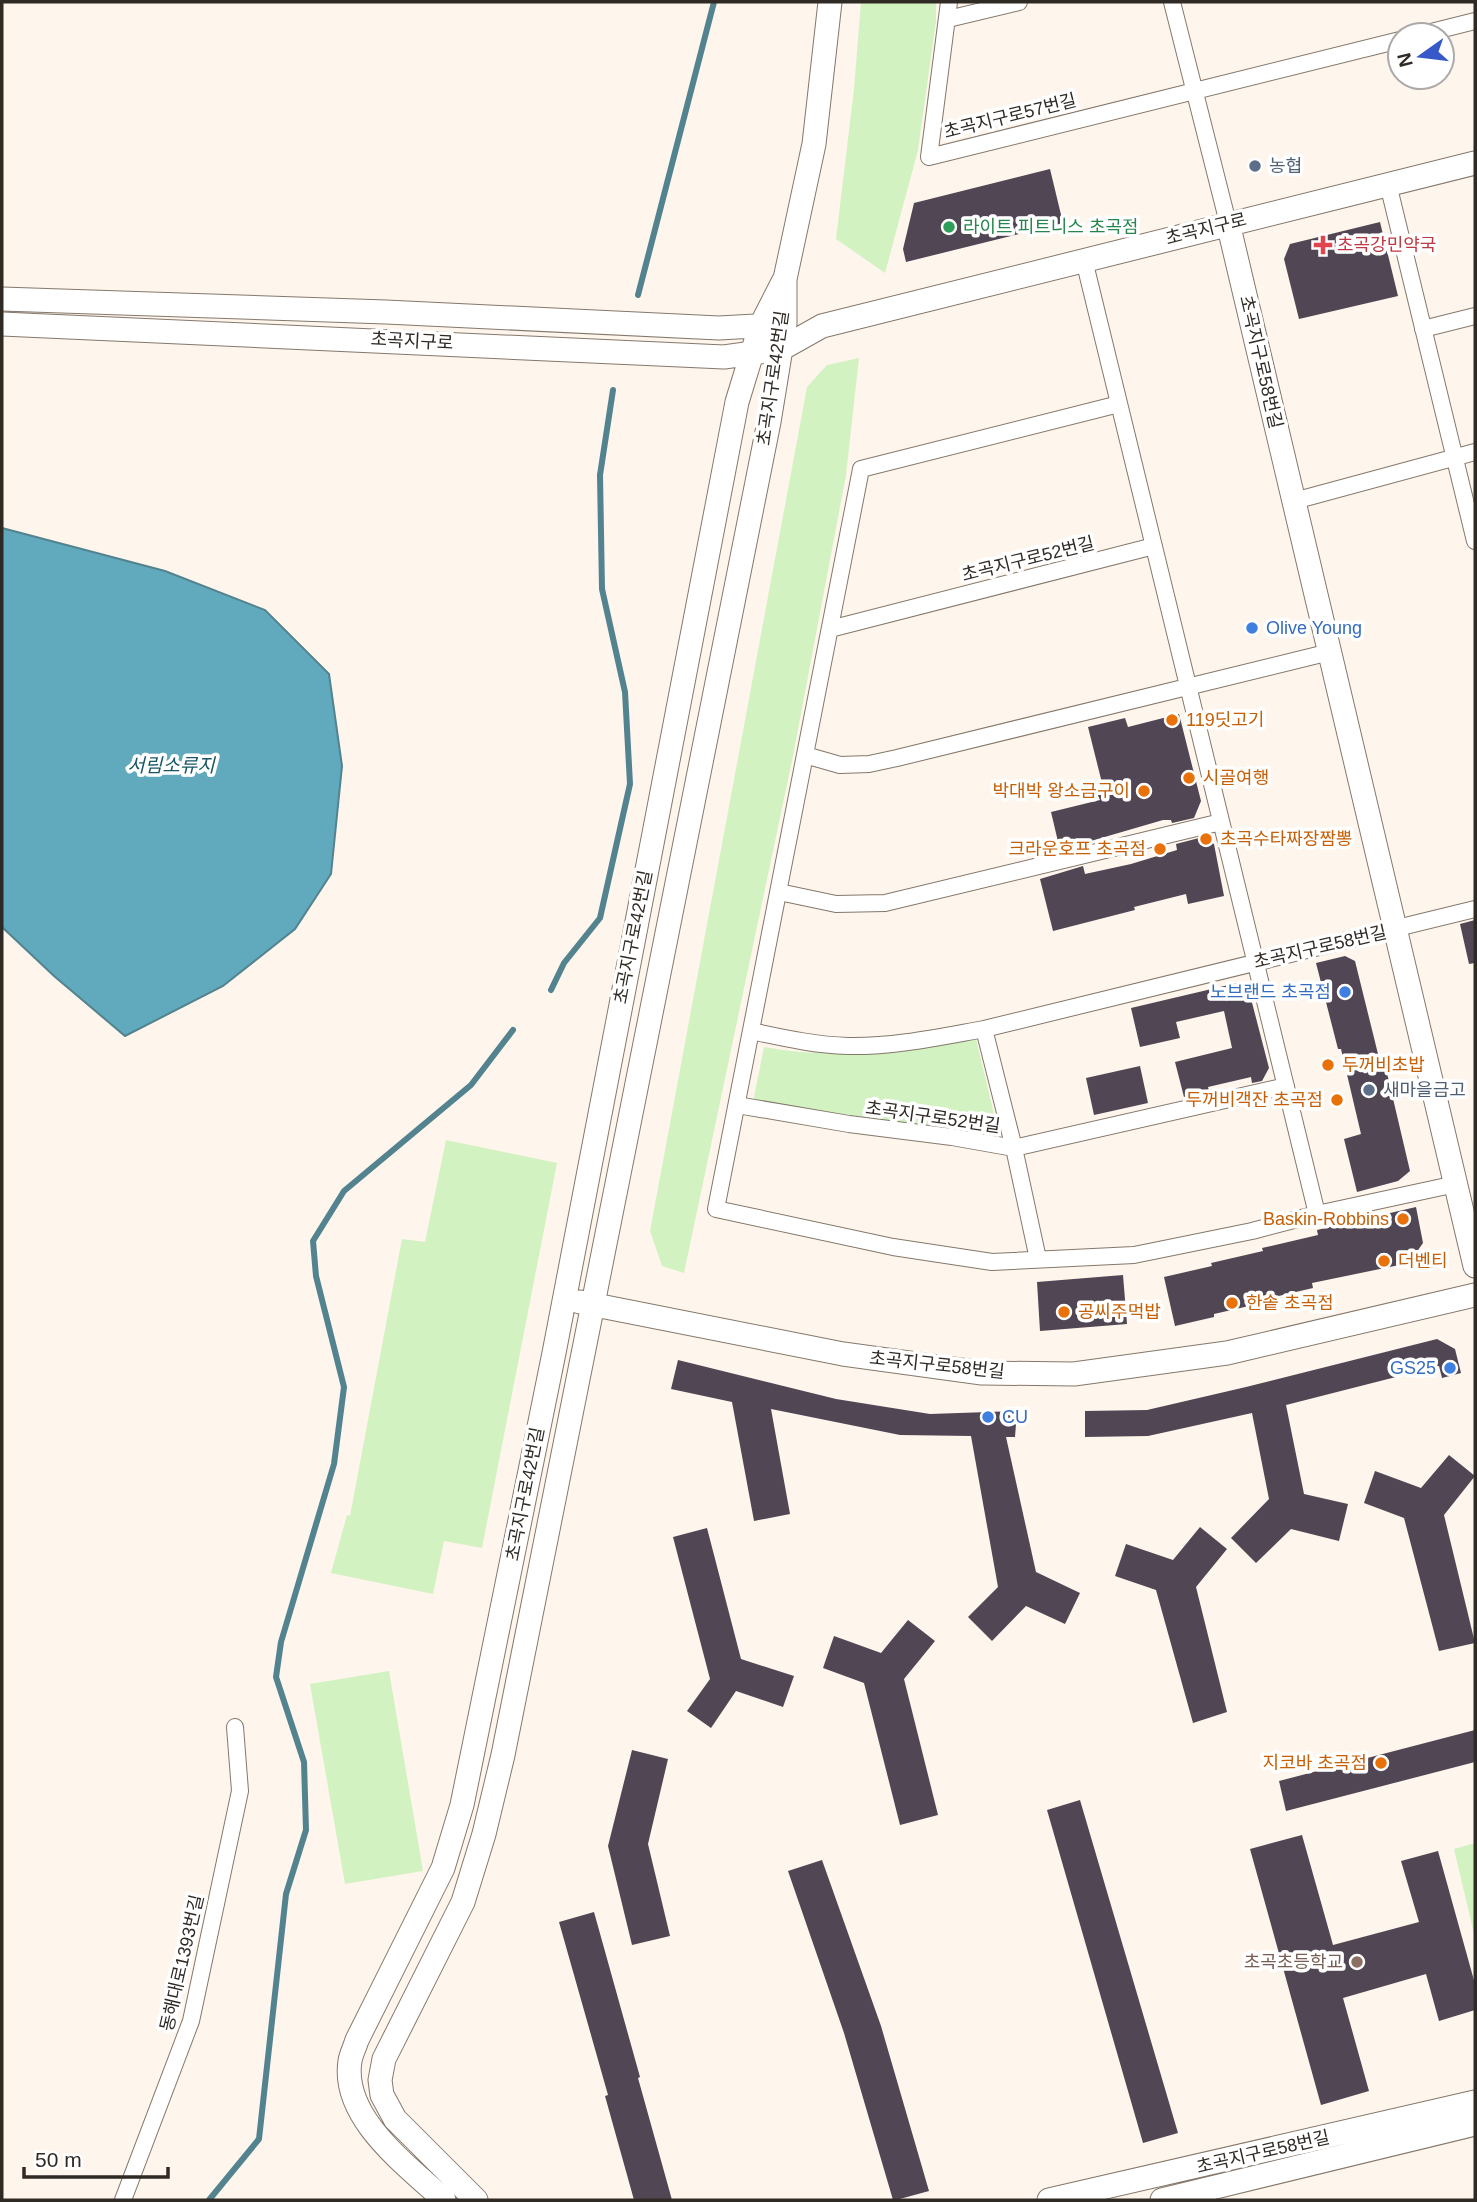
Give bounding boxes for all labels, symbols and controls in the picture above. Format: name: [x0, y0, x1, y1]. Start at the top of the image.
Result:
north arrow: [1386, 21, 1456, 91]
text: N: [1393, 51, 1417, 69]
street label: 초곡지구로57번길: [942, 90, 1078, 142]
place label: 농협: [1269, 156, 1302, 176]
marker: 농협: [1247, 158, 1263, 174]
street label: 초곡지구로: [1163, 209, 1249, 249]
place label: 라이트 피트니스 초곡점: [963, 217, 1139, 237]
marker: 라이트 피트니스 초곡점: [941, 219, 957, 235]
place label: 초곡강민약국: [1337, 235, 1436, 255]
marker: 초곡강민약국: [1315, 237, 1331, 253]
street label: 초곡지구로58번길: [1236, 294, 1286, 430]
street label: 초곡지구로42번길: [754, 309, 792, 447]
street label: 초곡지구로: [370, 329, 454, 353]
street label: 초곡지구로52번길: [960, 533, 1096, 585]
place label: Olive Young: [1266, 618, 1362, 638]
marker: Olive Young: [1244, 620, 1260, 636]
place label: 119딧고기: [1186, 710, 1264, 730]
marker: 119딧고기: [1164, 712, 1180, 728]
water label: 서림소류지: [127, 755, 216, 776]
place label: 시골여행: [1203, 768, 1269, 788]
marker: 시골여행: [1181, 770, 1197, 786]
place label: 박대박 왕소금구이: [993, 781, 1130, 801]
marker: 박대박 왕소금구이: [1136, 783, 1152, 799]
place label: 초곡수타짜장짬뽕: [1220, 829, 1352, 849]
marker: 초곡수타짜장짬뽕: [1198, 831, 1214, 847]
place label: 크라운호프 초곡점: [1009, 839, 1146, 859]
marker: 크라운호프 초곡점: [1152, 841, 1168, 857]
street label: 초곡지구로42번길: [610, 868, 656, 1006]
street label: 초곡지구로58번길: [1252, 922, 1388, 972]
place label: 노브랜드 초곡점: [1210, 982, 1331, 1002]
marker: 노브랜드 초곡점: [1337, 984, 1353, 1000]
place label: 두꺼비초밥: [1342, 1055, 1425, 1075]
marker: 두꺼비초밥: [1320, 1057, 1336, 1073]
place label: 새마을금고: [1383, 1080, 1466, 1100]
marker: 새마을금고: [1361, 1082, 1377, 1098]
place label: 두꺼비객잔 초곡점: [1186, 1090, 1323, 1110]
marker: 두꺼비객잔 초곡점: [1329, 1092, 1345, 1108]
street label: 초곡지구로52번길: [864, 1098, 1002, 1136]
place label: Baskin-Robbins: [1263, 1209, 1389, 1229]
marker: Baskin-Robbins: [1395, 1211, 1411, 1227]
place label: 더벤티: [1398, 1251, 1448, 1271]
marker: 더벤티: [1376, 1253, 1392, 1269]
place label: 한솥 초곡점: [1246, 1293, 1334, 1313]
marker: 한솥 초곡점: [1224, 1295, 1240, 1311]
place label: 공씨주먹밥: [1078, 1302, 1161, 1322]
marker: 공씨주먹밥: [1056, 1304, 1072, 1320]
street label: 초곡지구로58번길: [868, 1348, 1006, 1382]
place label: GS25: [1390, 1358, 1436, 1378]
marker: GS25: [1442, 1360, 1458, 1376]
place label: CU: [1002, 1407, 1028, 1427]
marker: CU: [980, 1409, 996, 1425]
street label: 초곡지구로42번길: [502, 1425, 548, 1563]
place label: 지코바 초곡점: [1263, 1753, 1367, 1773]
marker: 지코바 초곡점: [1373, 1755, 1389, 1771]
street label: 동해대로1393번길: [157, 1893, 207, 2033]
place label: 초곡초등학교: [1244, 1952, 1343, 1972]
marker: 초곡초등학교: [1349, 1954, 1365, 1970]
street label: 초곡지구로58번길: [1195, 2127, 1331, 2177]
scale bar: [24, 2136, 168, 2180]
text: 50 m: [35, 2148, 82, 2171]

